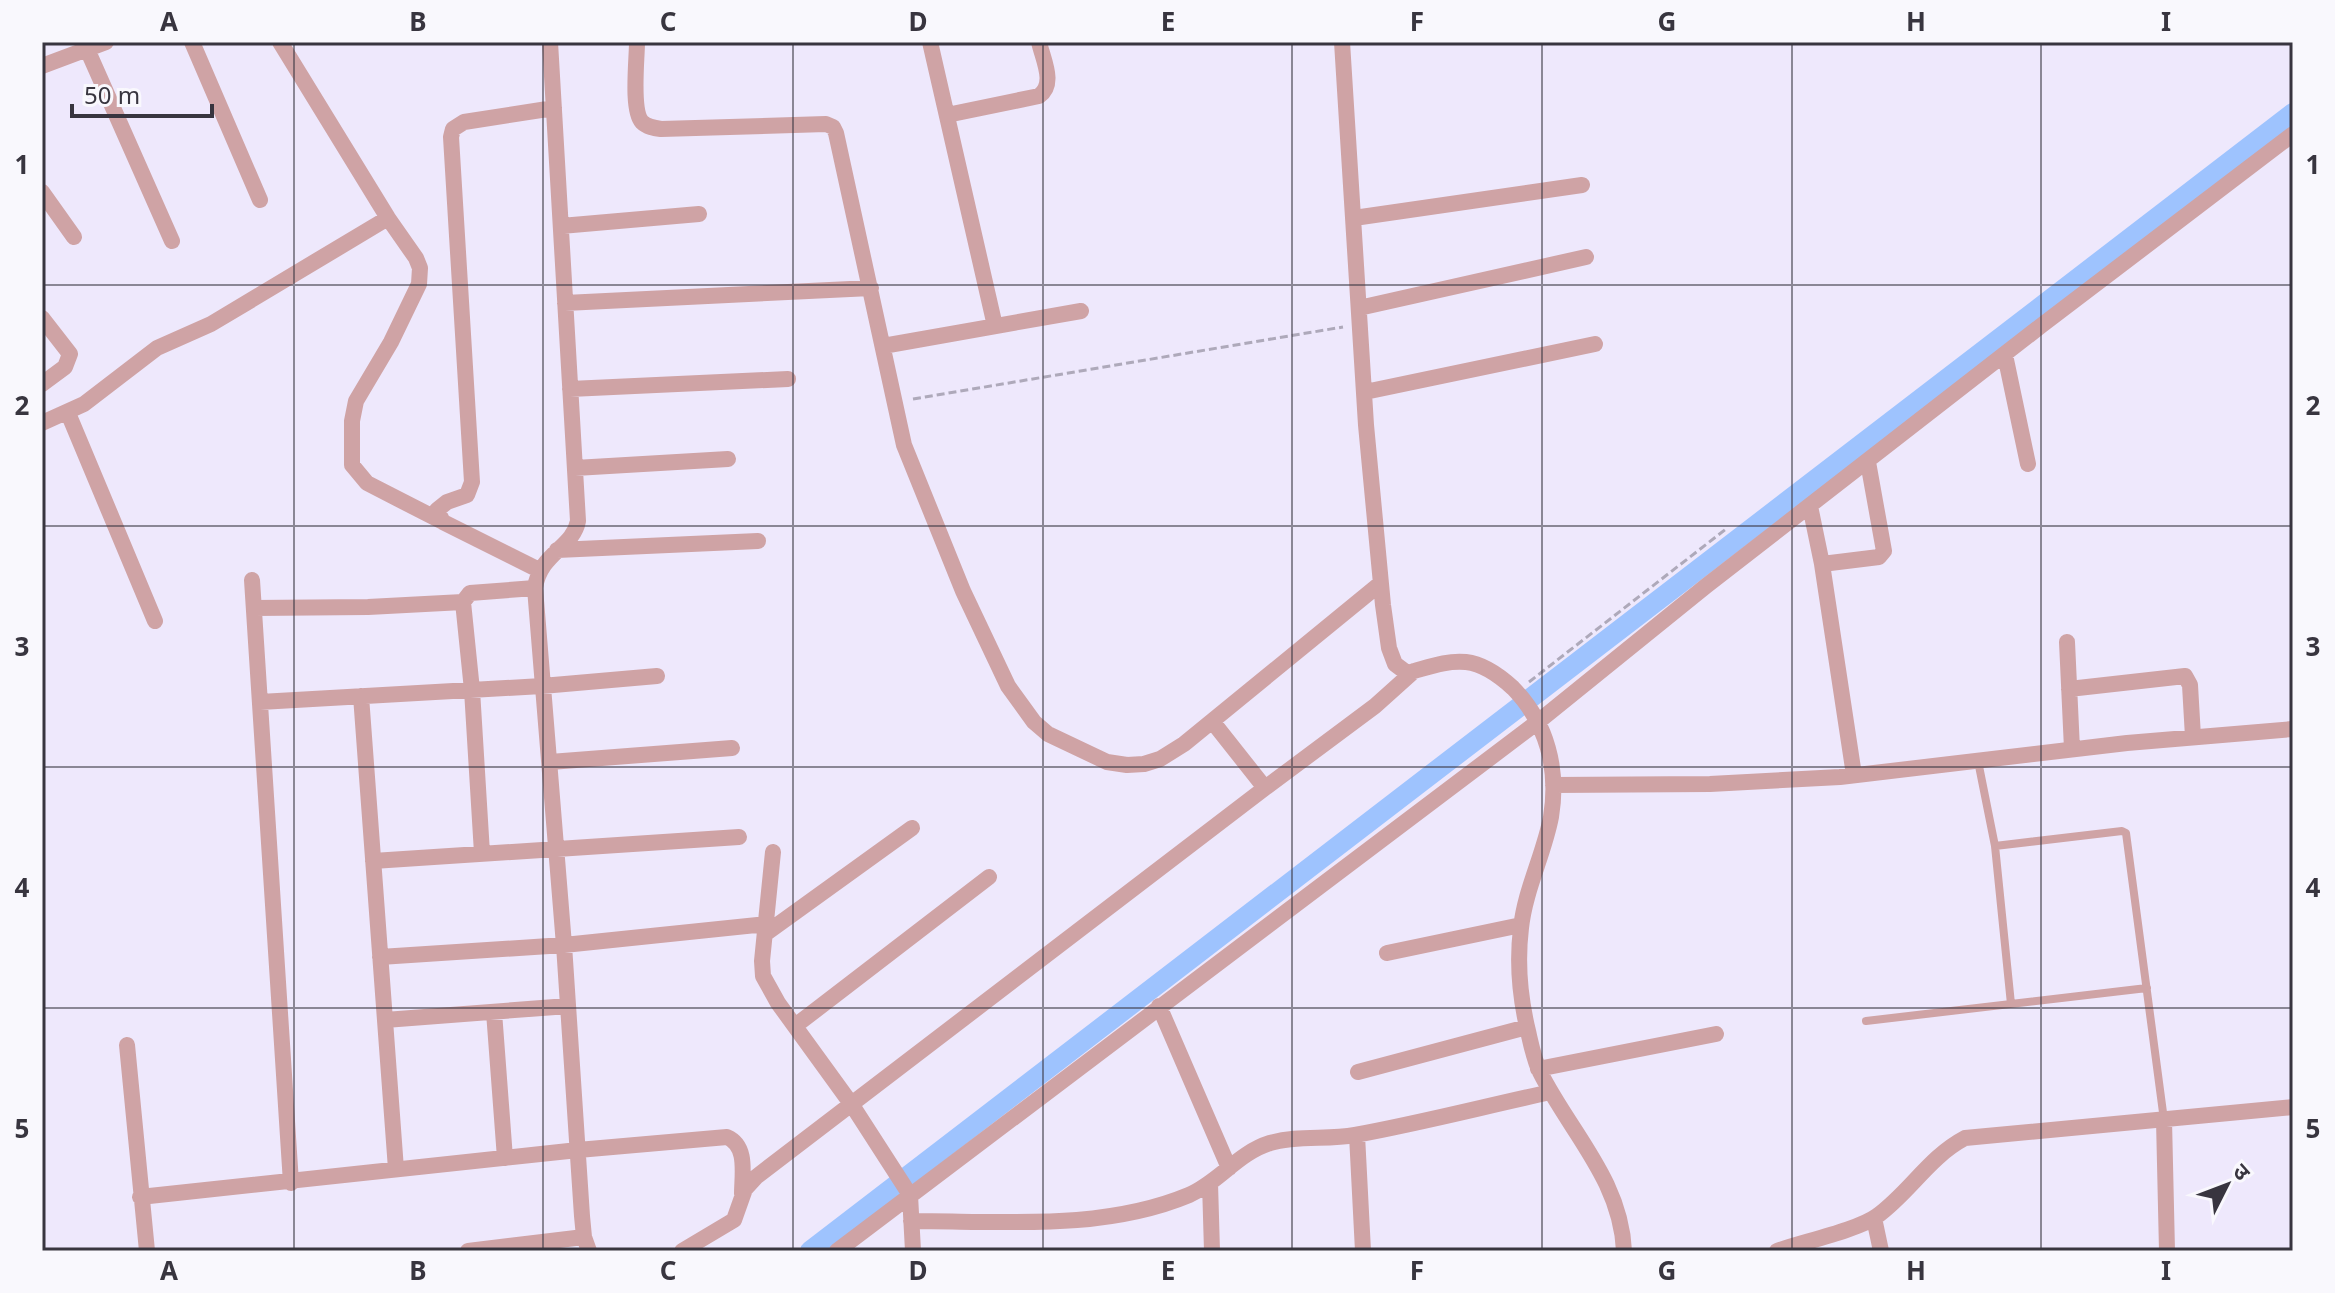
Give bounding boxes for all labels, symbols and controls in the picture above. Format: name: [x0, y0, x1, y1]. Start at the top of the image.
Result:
text: A: [160, 3, 178, 39]
text: B: [409, 3, 427, 39]
text: C: [660, 3, 676, 39]
text: D: [908, 3, 928, 39]
text: E: [1161, 3, 1175, 39]
text: F: [1410, 3, 1424, 39]
text: G: [1658, 3, 1676, 39]
text: H: [1906, 3, 1926, 39]
text: I: [2161, 3, 2171, 39]
scale bar: [72, 68, 212, 118]
text: 50 m: [84, 78, 140, 111]
text: 1: [15, 146, 29, 182]
text: 1: [2306, 146, 2320, 182]
text: 2: [15, 387, 30, 423]
text: 2: [2306, 387, 2321, 423]
text: 3: [15, 628, 29, 664]
text: 3: [2306, 628, 2320, 664]
text: 4: [15, 869, 30, 905]
text: 4: [2306, 869, 2321, 905]
text: 5: [15, 1110, 29, 1146]
text: 5: [2306, 1110, 2320, 1146]
north arrow: [2187, 1145, 2267, 1225]
text: उ: [2227, 1156, 2259, 1187]
text: A: [160, 1252, 178, 1288]
text: B: [409, 1252, 427, 1288]
text: C: [660, 1252, 676, 1288]
text: D: [908, 1252, 928, 1288]
text: E: [1161, 1252, 1175, 1288]
text: F: [1410, 1252, 1424, 1288]
text: G: [1658, 1252, 1676, 1288]
text: H: [1906, 1252, 1926, 1288]
text: I: [2161, 1252, 2171, 1288]

